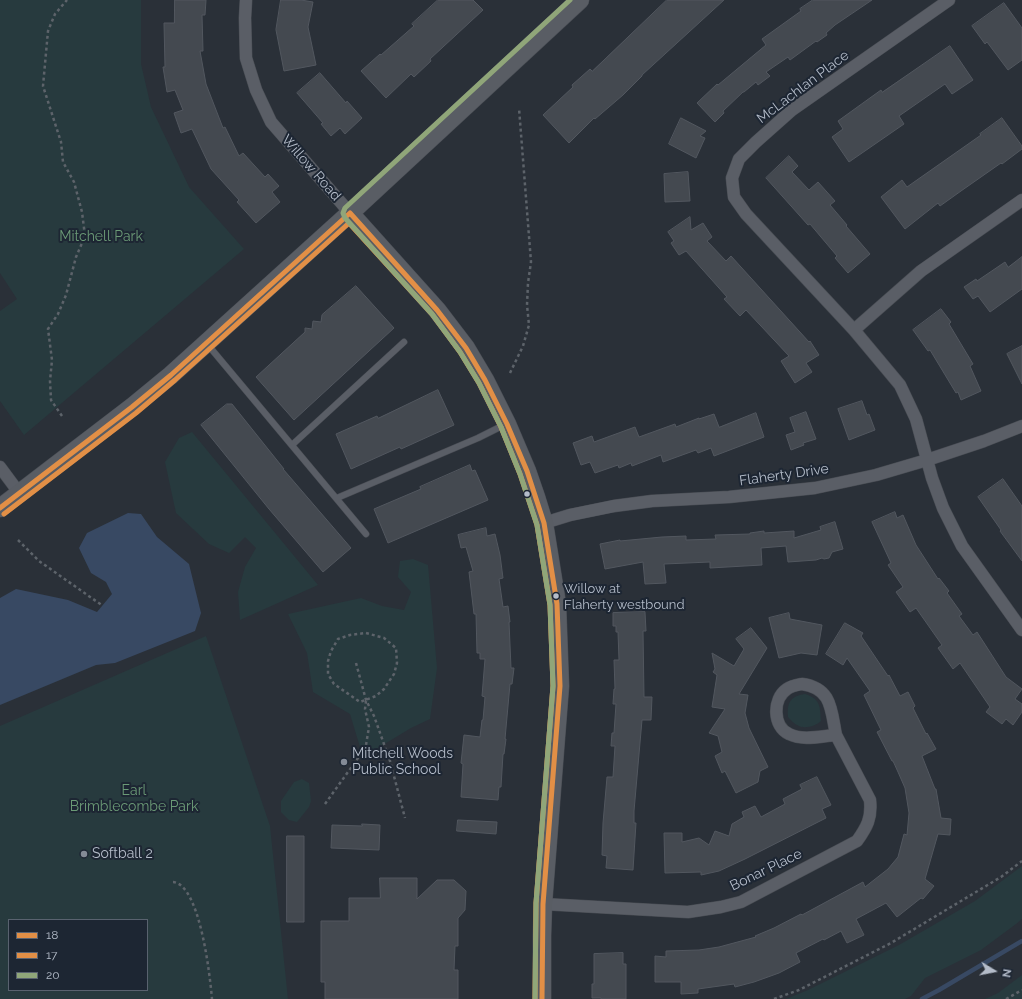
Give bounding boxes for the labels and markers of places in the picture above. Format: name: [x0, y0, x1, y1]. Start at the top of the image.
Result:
unlabelled marker: [522, 489, 532, 499]
place label: Willow at Flaherty westbound: [564, 581, 685, 612]
marker: Willow at Flaherty westbound: [551, 591, 561, 601]
place label: Mitchell Woods Public School: [352, 746, 453, 778]
marker: Mitchell Woods Public School: [339, 757, 349, 767]
place label: Softball 2: [92, 846, 153, 862]
marker: Softball 2: [79, 849, 89, 859]

